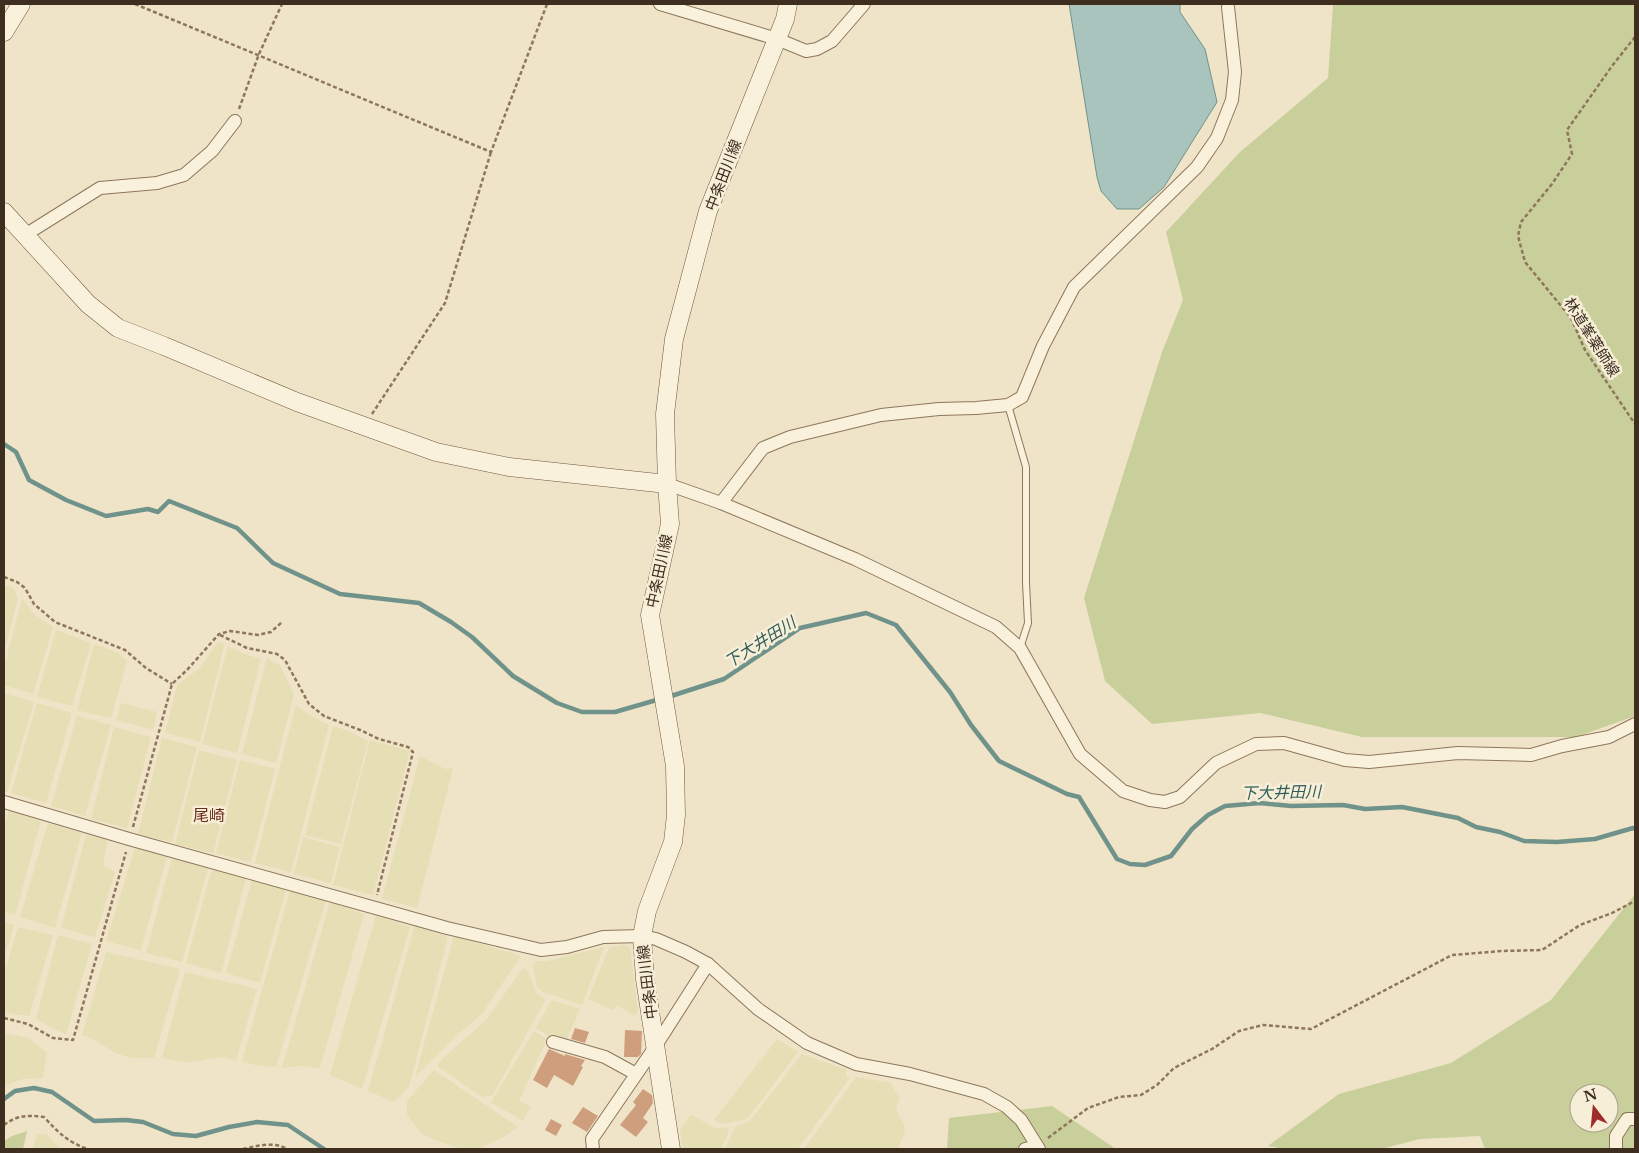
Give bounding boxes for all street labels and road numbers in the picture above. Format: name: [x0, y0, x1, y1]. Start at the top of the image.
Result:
street label: 中条田川線: [701, 137, 745, 213]
street label: 林道峯薬師線: [1560, 294, 1624, 380]
street label: 中条田川線: [642, 532, 676, 610]
street label: 中条田川線: [633, 944, 661, 1020]

